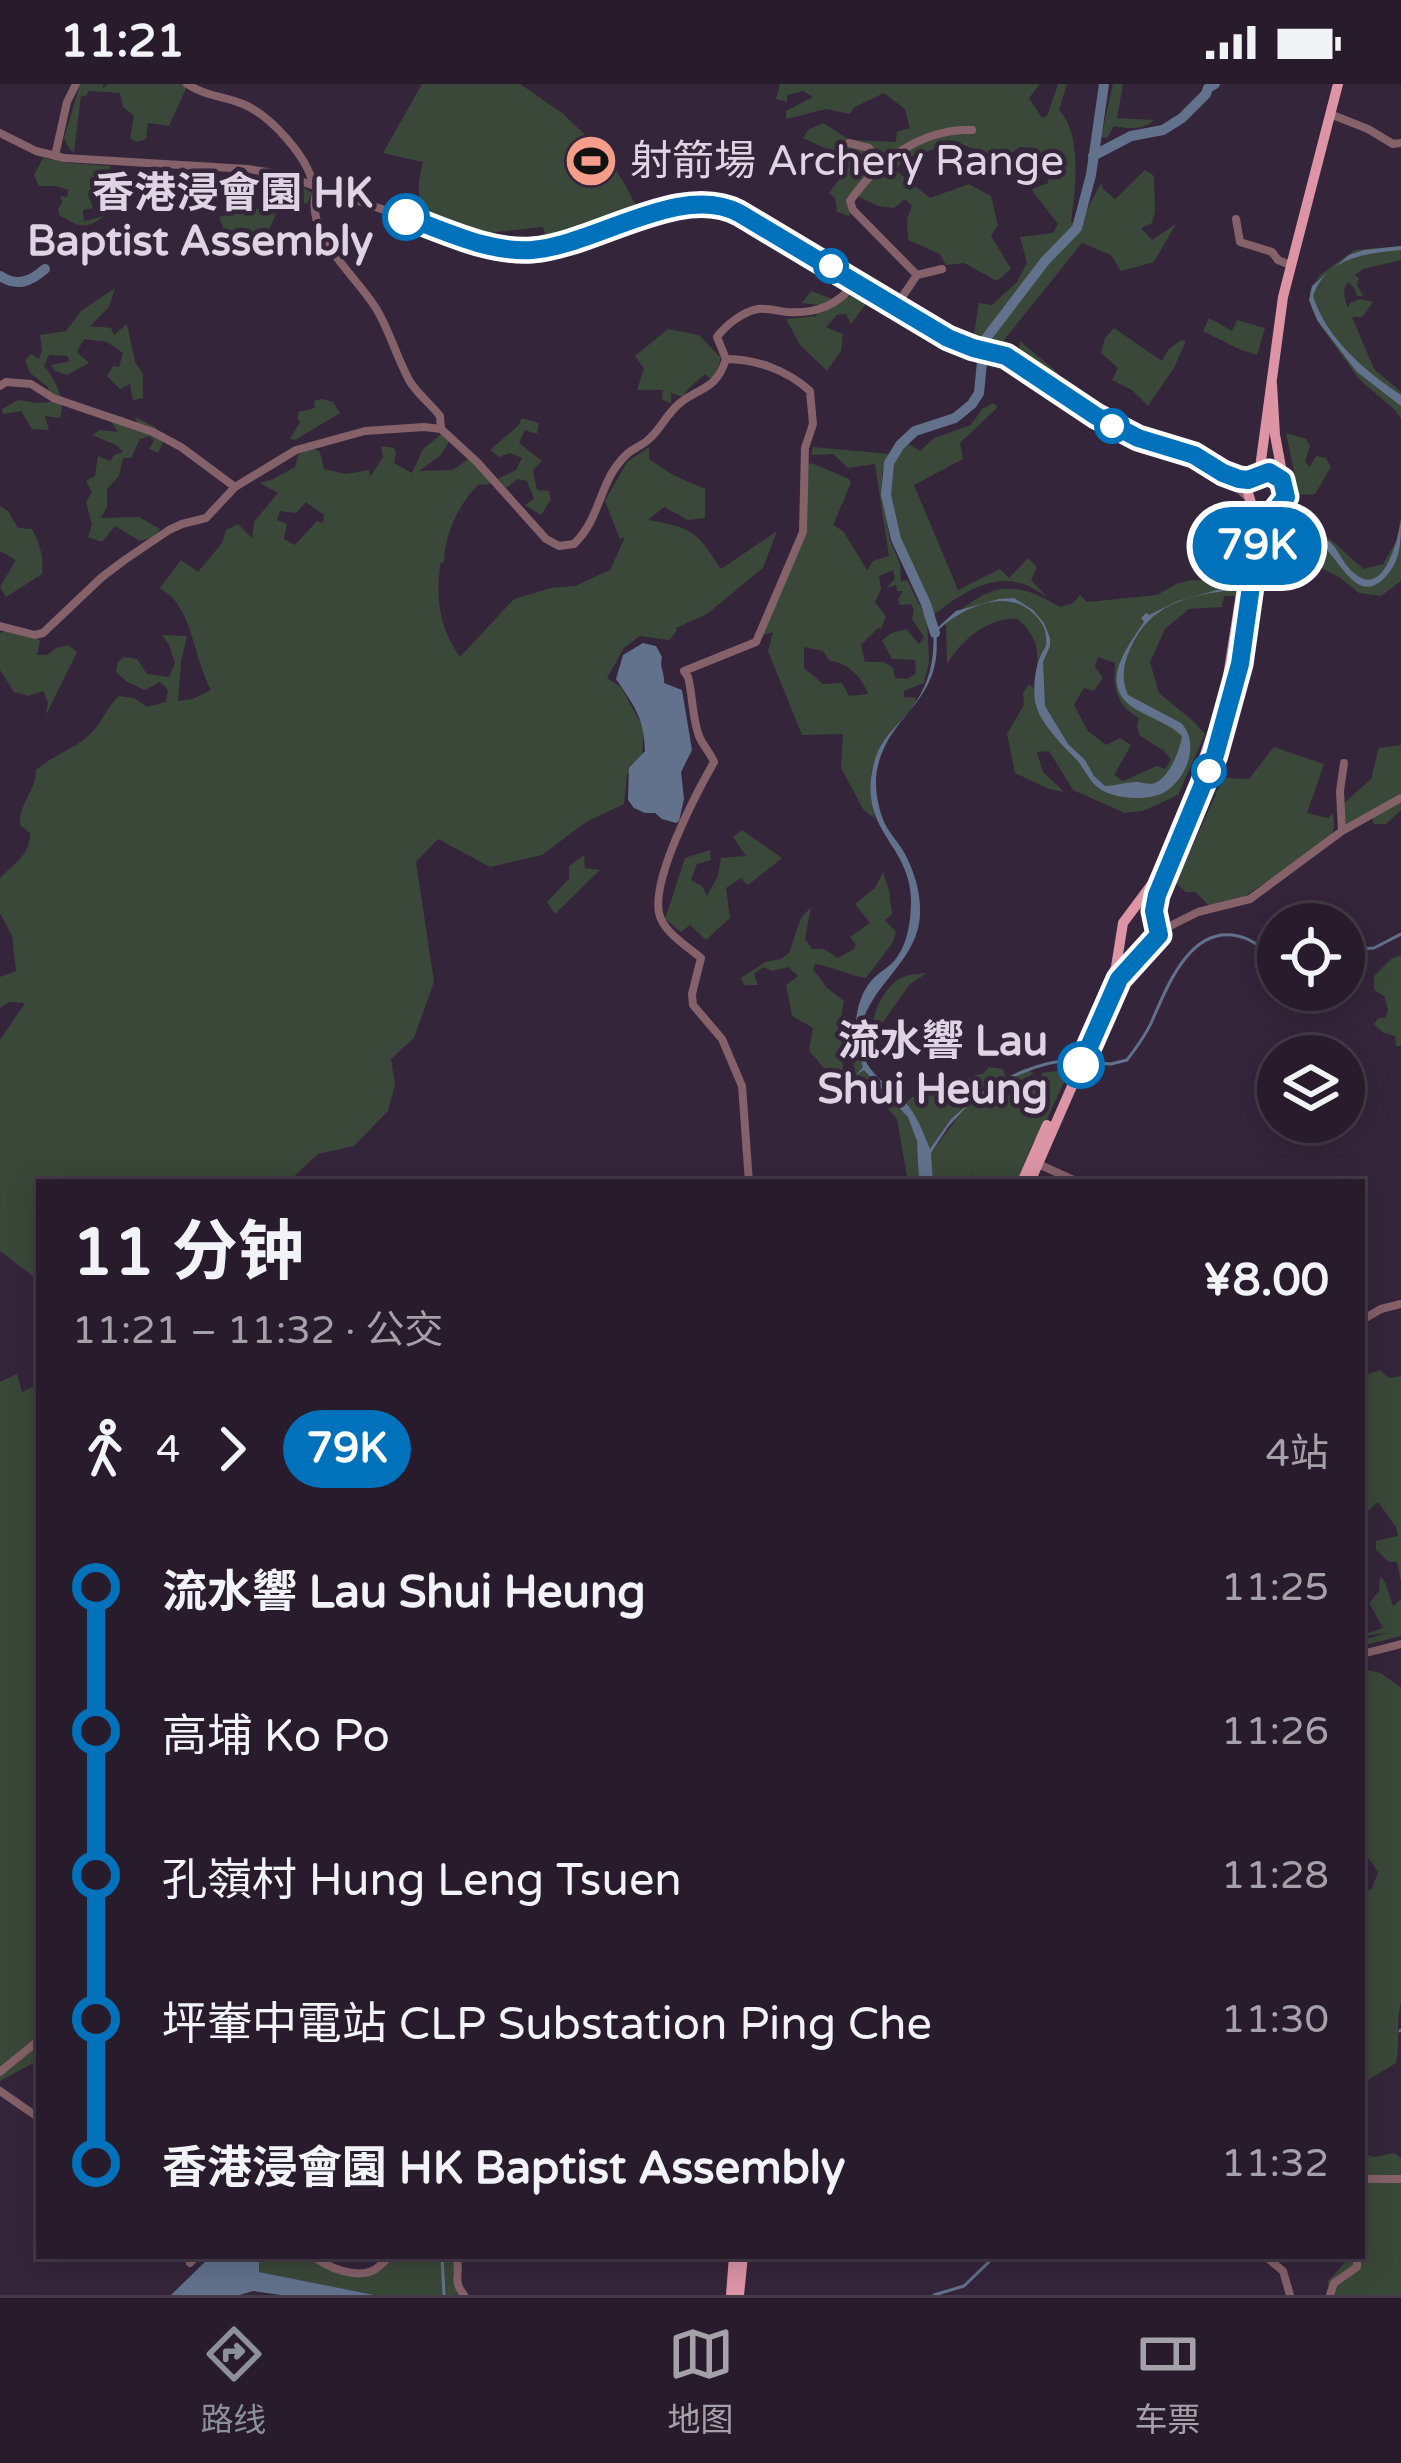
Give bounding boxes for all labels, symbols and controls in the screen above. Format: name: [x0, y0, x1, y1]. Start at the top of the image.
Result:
text: 11:21: [60, 15, 185, 69]
sports icon: 射箭場 Archery Range: [563, 133, 619, 189]
place label: 射箭場 Archery Range: [630, 136, 1064, 187]
place label: 香港浸會園 HK Baptist Assembly: [27, 168, 373, 267]
marker: 香港浸會園 HK Baptist Assembly: [384, 195, 428, 239]
unlabelled marker: [815, 250, 847, 282]
unlabelled marker: [1096, 410, 1128, 442]
line badge: 79K: [1188, 507, 1326, 585]
text: 79K: [1217, 520, 1297, 571]
unlabelled marker: [1193, 755, 1225, 787]
map controls: [1257, 903, 1365, 1143]
button: locate: [1257, 903, 1365, 1011]
place label: 流水響 Lau Shui Heung: [818, 1016, 1048, 1115]
button: layers: [1257, 1035, 1365, 1143]
marker: 流水響 Lau Shui Heung: [1059, 1043, 1103, 1087]
text: 11 分钟: [72, 1213, 304, 1293]
text: ¥8.00: [1203, 1254, 1329, 1308]
text: 11:21 – 11:32 · 公交: [72, 1307, 444, 1354]
icon: walk: [72, 1416, 138, 1482]
icon: forward: [199, 1416, 265, 1482]
text: 79K: [307, 1423, 387, 1474]
text: 4: [156, 1426, 181, 1473]
text: 4站: [1266, 1430, 1329, 1477]
text: 11:25: [1221, 1564, 1329, 1611]
text: 流水響 Lau Shui Heung: [162, 1566, 646, 1620]
text: 11:26: [1221, 1708, 1329, 1755]
text: 高埔 Ko Po: [162, 1710, 390, 1764]
text: 11:28: [1221, 1852, 1329, 1899]
text: 孔嶺村 Hung Leng Tsuen: [162, 1854, 682, 1908]
text: 11:30: [1221, 1996, 1329, 2043]
text: 坪輋中電站 CLP Substation Ping Che: [162, 1998, 932, 2052]
text: 11:32: [1221, 2140, 1329, 2187]
text: 香港浸會園 HK Baptist Assembly: [162, 2142, 845, 2196]
tab: 路线: [201, 2321, 267, 2441]
tab: 地图: [668, 2321, 734, 2441]
tab: 车票: [1135, 2321, 1201, 2441]

